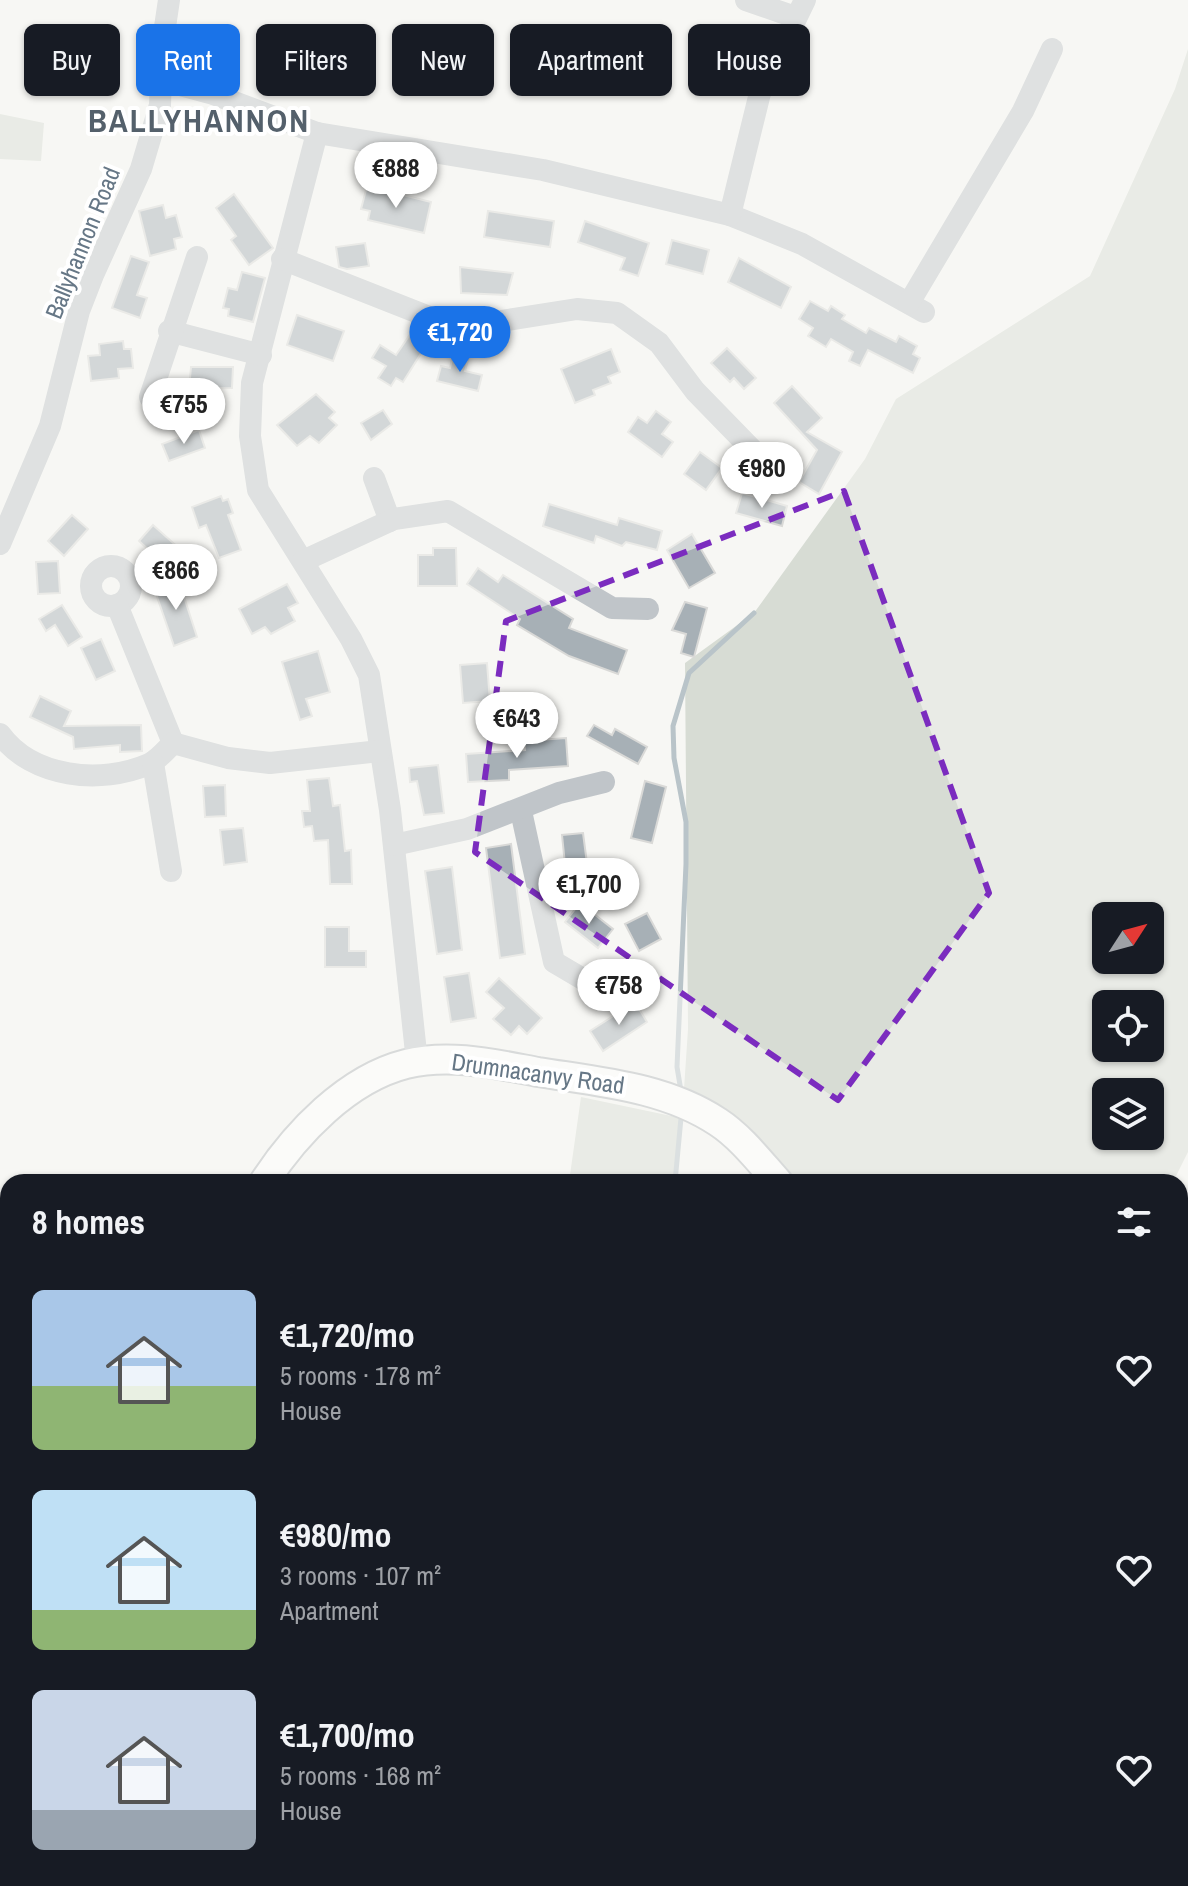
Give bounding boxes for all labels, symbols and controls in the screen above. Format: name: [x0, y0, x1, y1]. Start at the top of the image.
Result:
chip: Buy: [24, 24, 120, 96]
chip: Rent: [136, 24, 240, 96]
chip: Filters: [256, 24, 376, 96]
chip: New: [392, 24, 494, 96]
chip: Apartment: [510, 24, 672, 96]
chip: House: [688, 24, 810, 96]
district label: BALLYHANNON: [88, 99, 310, 142]
pin: €888: [349, 142, 443, 210]
text: €888: [372, 150, 420, 185]
street label: Ballyhannon Road: [37, 162, 127, 323]
pin: €1,720: [395, 306, 525, 374]
text: €1,720: [427, 314, 493, 349]
pin: €755: [137, 378, 231, 446]
text: €755: [160, 386, 208, 421]
pin: €980: [715, 442, 809, 510]
text: €980: [738, 450, 786, 485]
pin: €866: [129, 544, 223, 612]
text: €866: [152, 552, 200, 587]
pin: €643: [470, 692, 564, 760]
text: €643: [493, 700, 541, 735]
pin: €1,700: [524, 858, 654, 926]
text: €1,700: [556, 866, 622, 901]
north arrow: [1092, 902, 1164, 974]
map controls: [1092, 902, 1164, 1150]
pin: €758: [572, 959, 666, 1027]
text: €758: [595, 967, 643, 1002]
button: locate: [1092, 990, 1164, 1062]
street label: Drumnacanvy Road: [450, 1045, 626, 1101]
button: layers: [1092, 1078, 1164, 1150]
text: 8 homes: [32, 1199, 145, 1245]
icon: filters: [1112, 1200, 1156, 1244]
text: €1,720/mo: [280, 1312, 415, 1358]
icon: home: [96, 1322, 192, 1418]
icon: heart: [1112, 1348, 1156, 1392]
text: 5 rooms · 178 m²: [280, 1358, 441, 1393]
text: House: [280, 1393, 342, 1428]
text: €980/mo: [280, 1512, 392, 1558]
icon: home: [96, 1522, 192, 1618]
icon: heart: [1112, 1548, 1156, 1592]
text: 3 rooms · 107 m²: [280, 1558, 441, 1593]
text: Apartment: [280, 1593, 378, 1628]
text: €1,700/mo: [280, 1712, 415, 1758]
icon: home: [96, 1722, 192, 1818]
icon: heart: [1112, 1748, 1156, 1792]
text: 5 rooms · 168 m²: [280, 1758, 441, 1793]
text: House: [280, 1793, 342, 1828]

